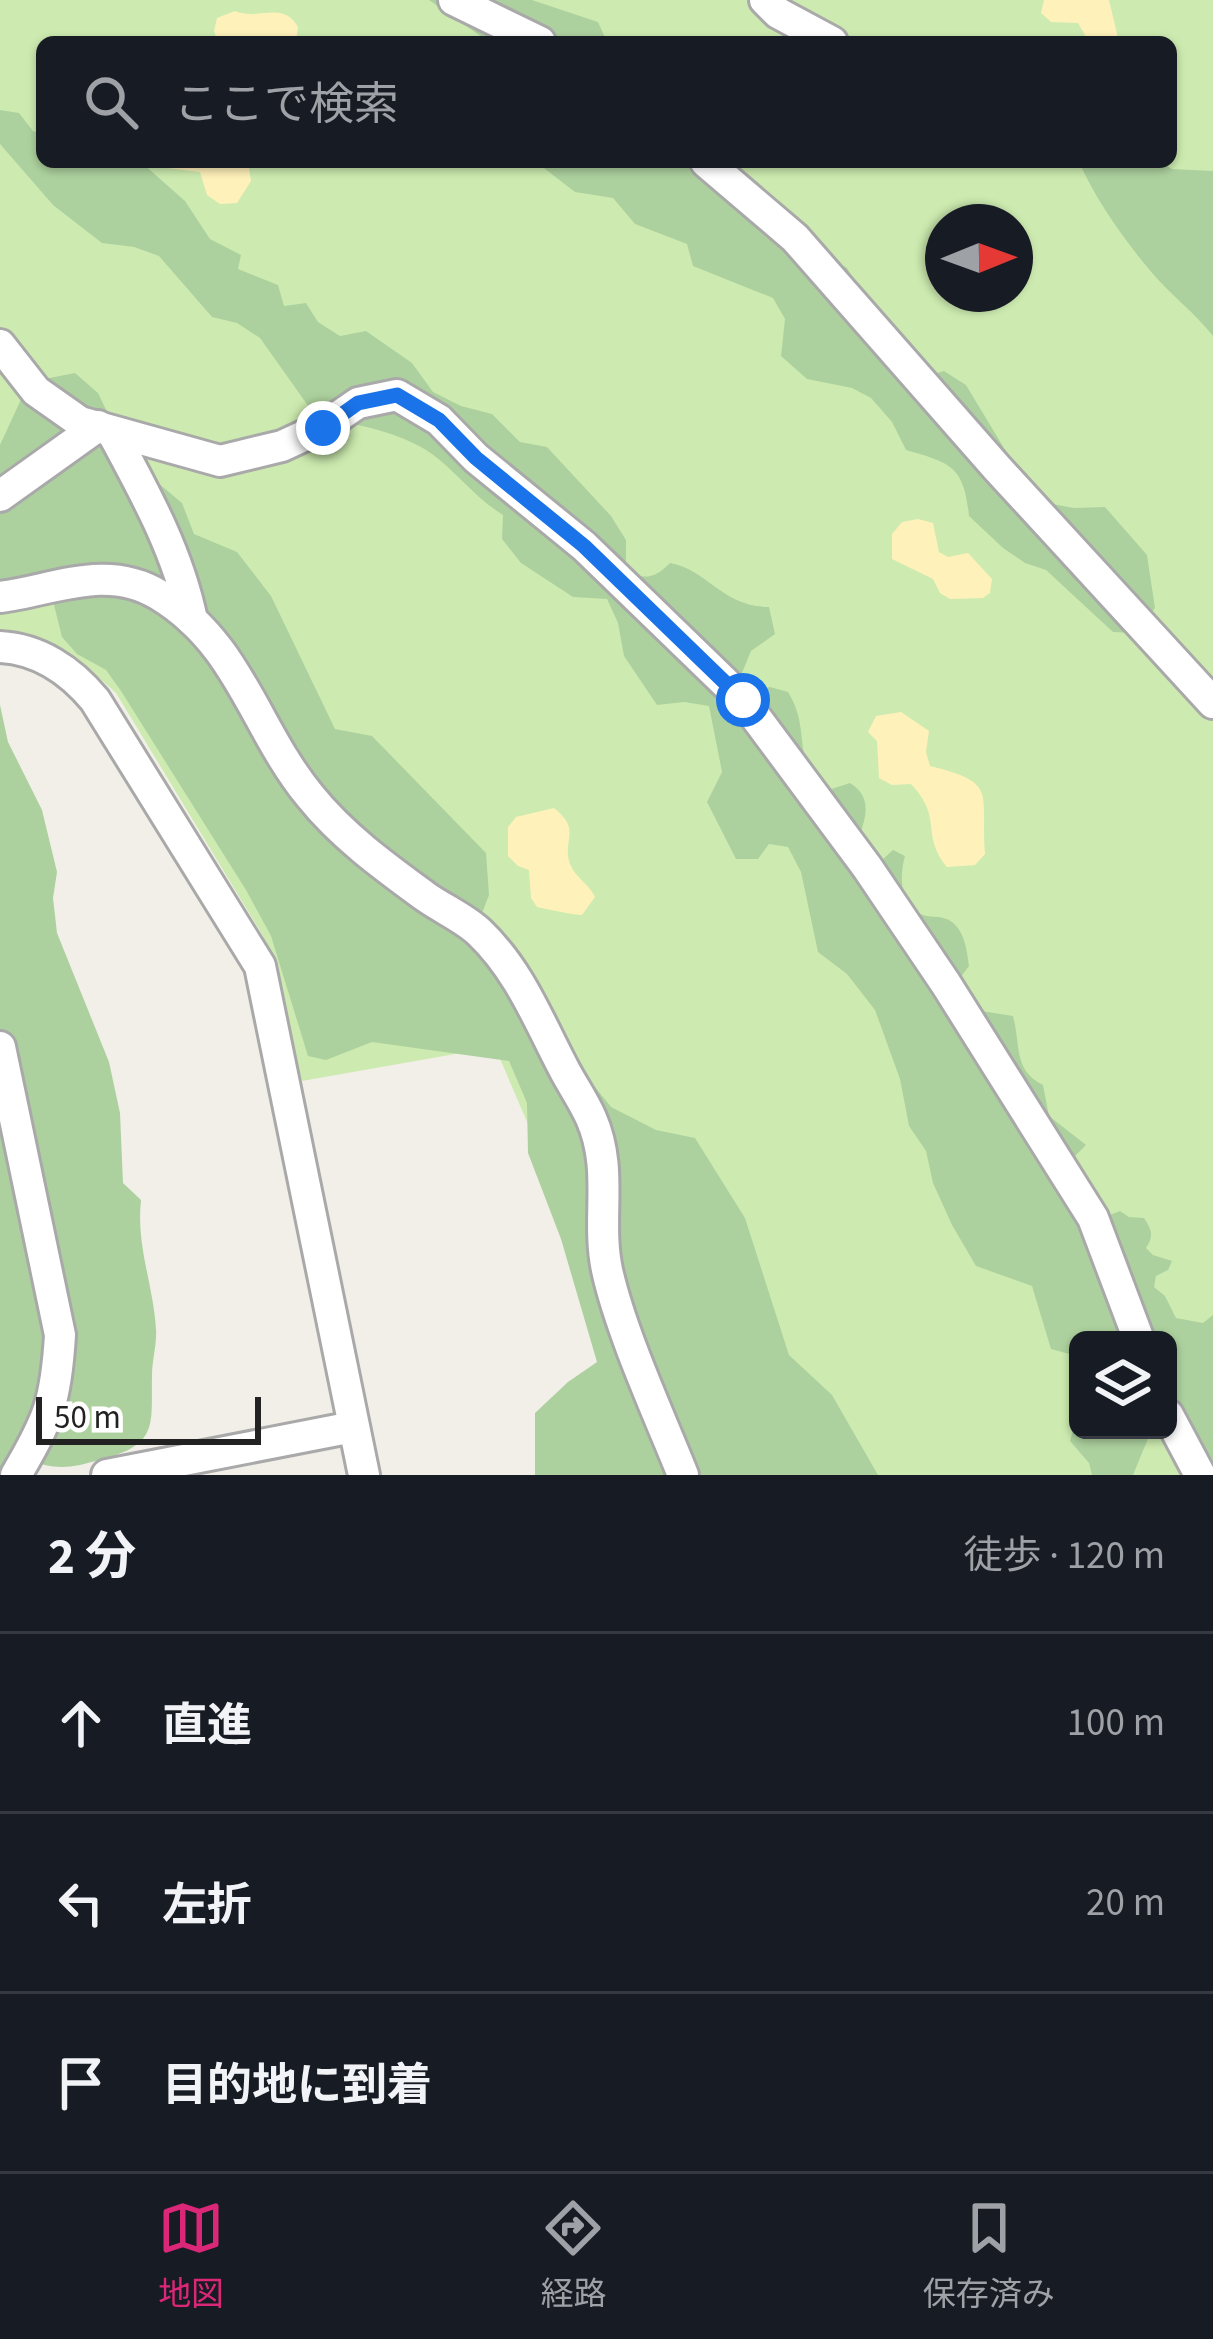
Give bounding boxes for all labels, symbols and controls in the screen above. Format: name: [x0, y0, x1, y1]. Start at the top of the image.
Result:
search box: [36, 36, 1177, 168]
icon: search: [78, 69, 144, 135]
text: ここで検索: [174, 73, 399, 137]
north arrow: [925, 204, 1033, 312]
route end: [296, 401, 350, 455]
route start: [716, 673, 770, 727]
map controls: [1069, 1331, 1177, 1439]
button: layers: [1069, 1331, 1177, 1439]
scale bar: [36, 1391, 261, 1444]
text: 50 m: [54, 1394, 121, 1441]
text: 2 分: [48, 1521, 136, 1593]
text: 徒歩 · 120 m: [963, 1528, 1165, 1584]
icon: ahead: [48, 1690, 114, 1756]
text: 直進: [162, 1694, 252, 1758]
text: 100 m: [1067, 1695, 1165, 1751]
icon: left: [48, 1870, 114, 1936]
text: 左折: [162, 1874, 252, 1938]
text: 20 m: [1086, 1875, 1165, 1931]
icon: arrive: [48, 2050, 114, 2116]
text: 目的地に到着: [162, 2054, 432, 2118]
tab: 地図: [158, 2195, 224, 2318]
tab: 経路: [540, 2195, 606, 2318]
tab: 保存済み: [923, 2195, 1055, 2318]

